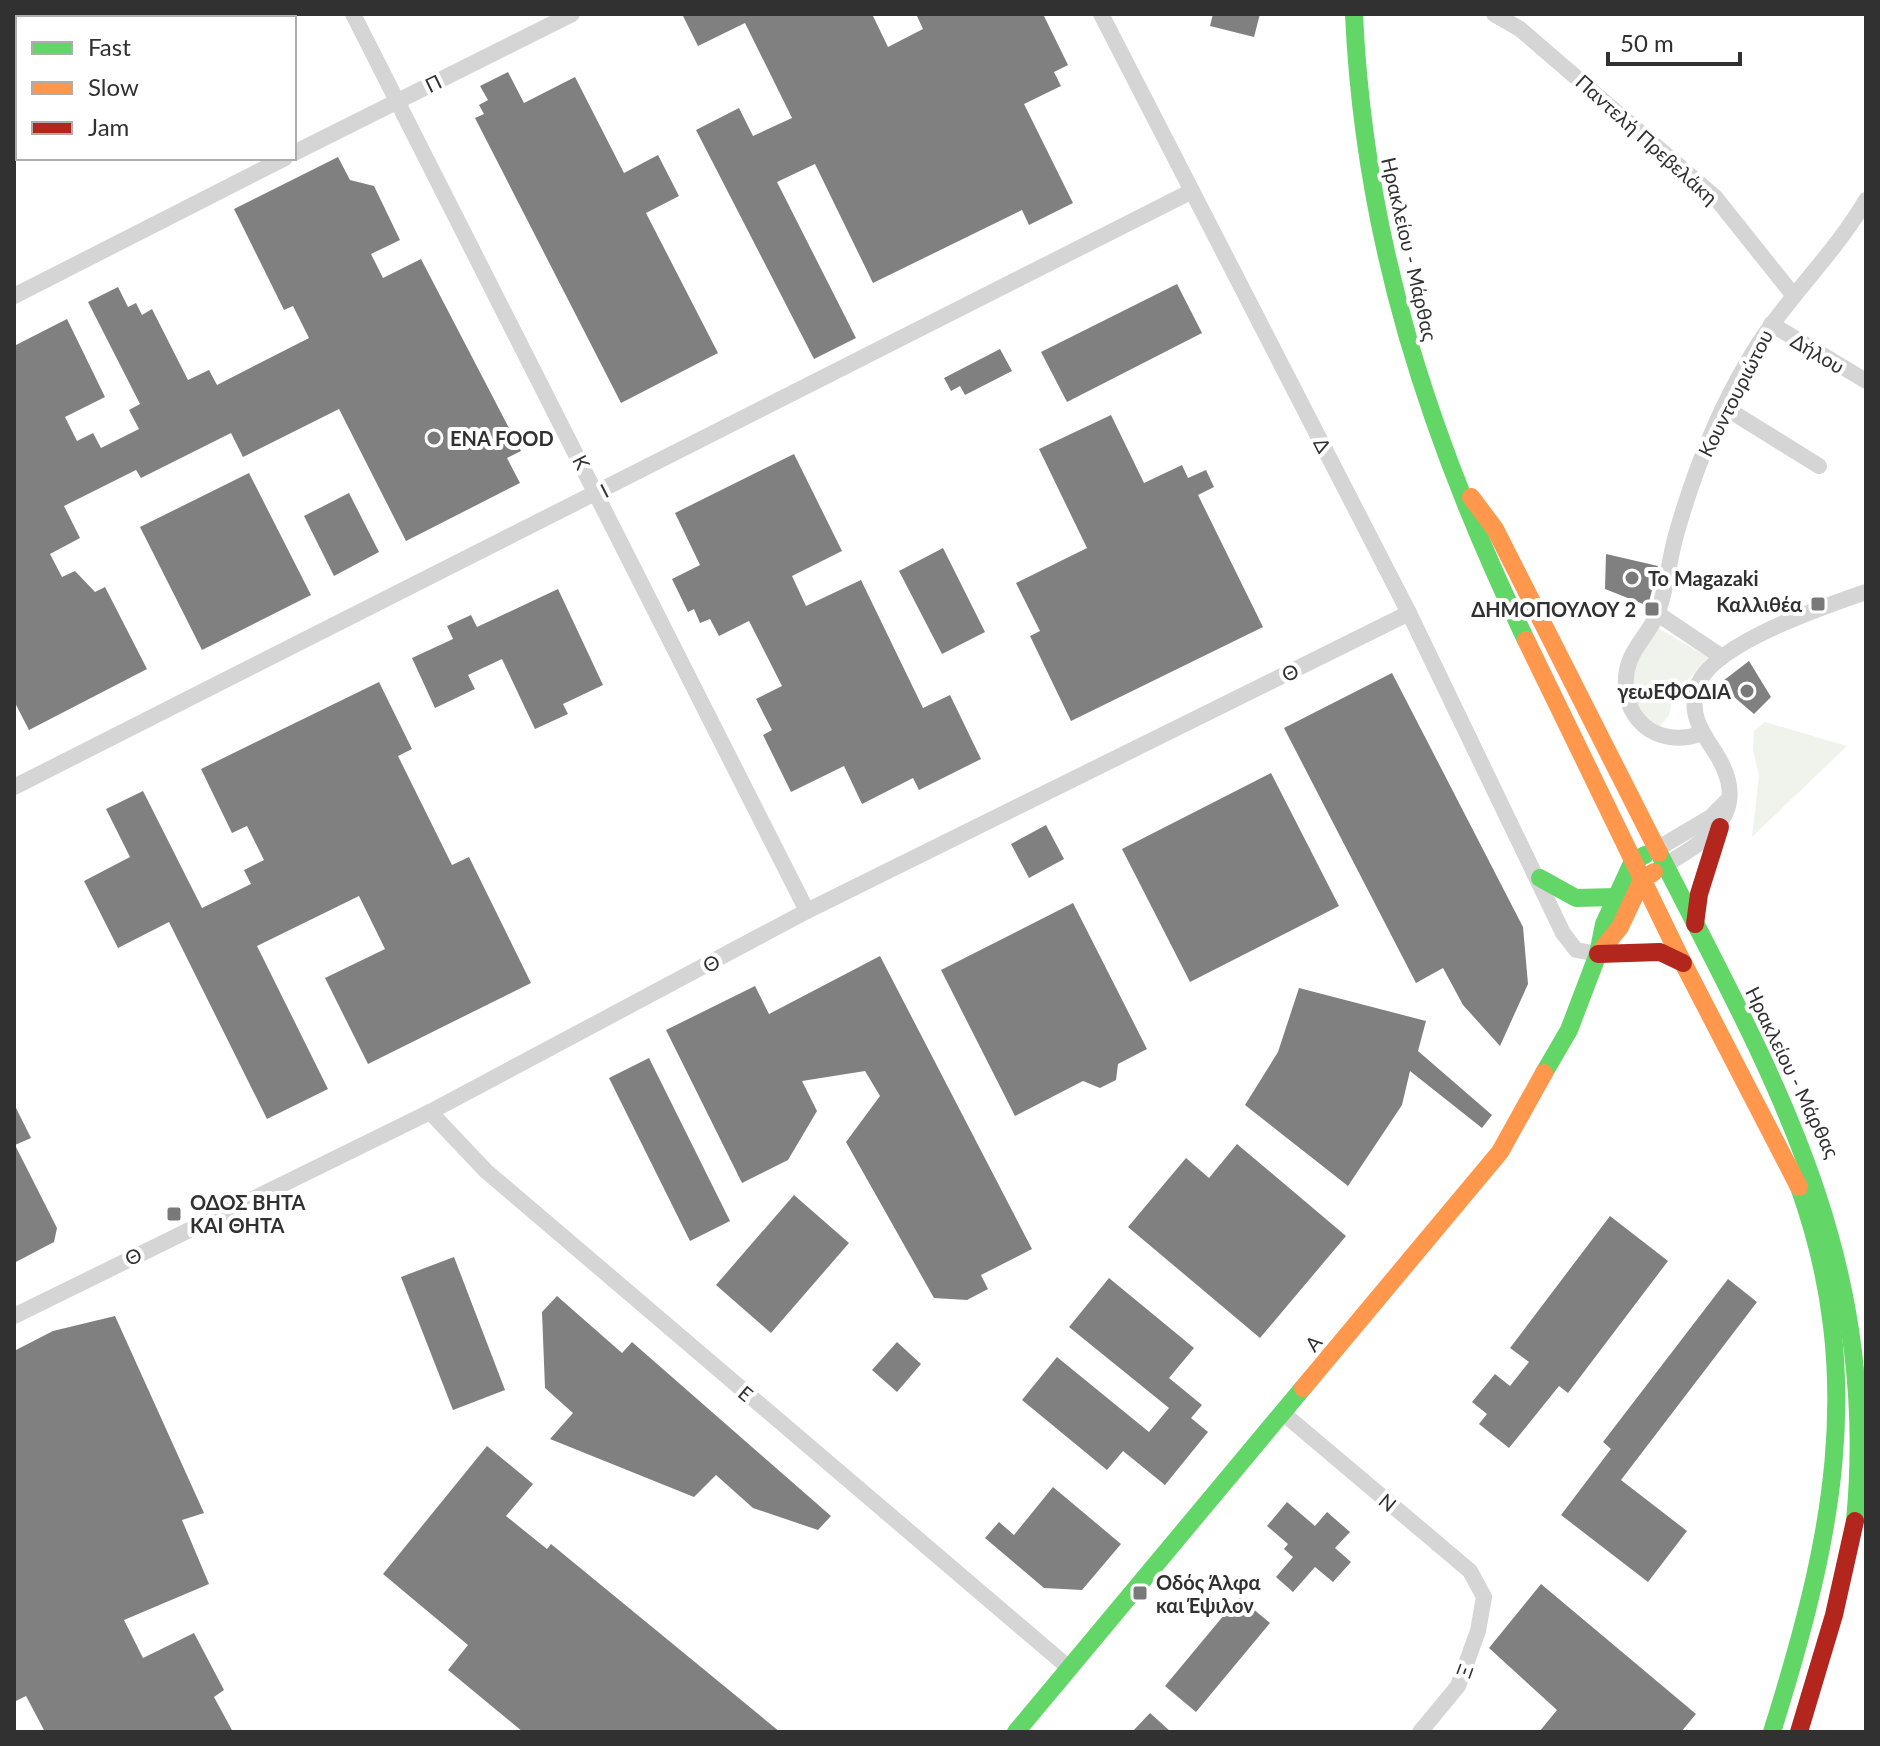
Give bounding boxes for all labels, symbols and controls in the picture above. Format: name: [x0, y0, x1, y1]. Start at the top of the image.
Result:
legend: [16, 16, 296, 160]
scale bar: [1608, 16, 1740, 66]
text: 50 m: [1620, 28, 1674, 57]
text: Fast: [88, 32, 131, 61]
street label: Π: [421, 69, 445, 97]
street label: Παντελή Πρεβελάκη: [1571, 69, 1723, 209]
text: Slow: [88, 72, 139, 101]
text: Jam: [88, 112, 129, 141]
street label: Ηρακλείου - Μάρθας: [1377, 155, 1443, 343]
street label: Κουντουριώτου: [1693, 325, 1777, 461]
street label: Δήλου: [1787, 328, 1849, 378]
place label: ENA FOOD: [450, 426, 554, 450]
marker: ENA FOOD: [425, 429, 443, 447]
street label: Δ: [1309, 434, 1337, 457]
street label: Κ: [568, 451, 596, 474]
street label: Ι: [596, 478, 612, 502]
place label: To Magazaki: [1648, 566, 1759, 590]
marker: To Magazaki: [1623, 569, 1641, 587]
place label: Καλλιθέα: [1716, 592, 1802, 616]
marker: Καλλιθέα: [1809, 595, 1827, 613]
place label: ΔΗΜΟΠΟΥΛΟΥ 2: [1471, 597, 1636, 621]
marker: ΔΗΜΟΠΟΥΛΟΥ 2: [1643, 600, 1661, 618]
street label: Θ: [1278, 658, 1302, 686]
place label: γεωΕΦΟΔΙΑ: [1617, 679, 1731, 703]
marker: γεωΕΦΟΔΙΑ: [1738, 682, 1756, 700]
street label: Θ: [698, 949, 724, 977]
street label: Ηρακλείου - Μάρθας: [1741, 982, 1845, 1162]
place label: ΟΔΟΣ ΒΗΤΑ ΚΑΙ ΘΗΤΑ: [190, 1190, 305, 1237]
marker: ΟΔΟΣ ΒΗΤΑ ΚΑΙ ΘΗΤΑ: [165, 1205, 183, 1223]
street label: Θ: [120, 1242, 146, 1270]
street label: Α: [1299, 1330, 1327, 1356]
street label: Ε: [734, 1380, 758, 1406]
street label: Ν: [1374, 1488, 1402, 1516]
place label: Οδός Άλφα και Έψιλον: [1156, 1570, 1260, 1617]
marker: Οδός Άλφα και Έψιλον: [1131, 1584, 1149, 1602]
street label: Ξ: [1451, 1661, 1477, 1681]

